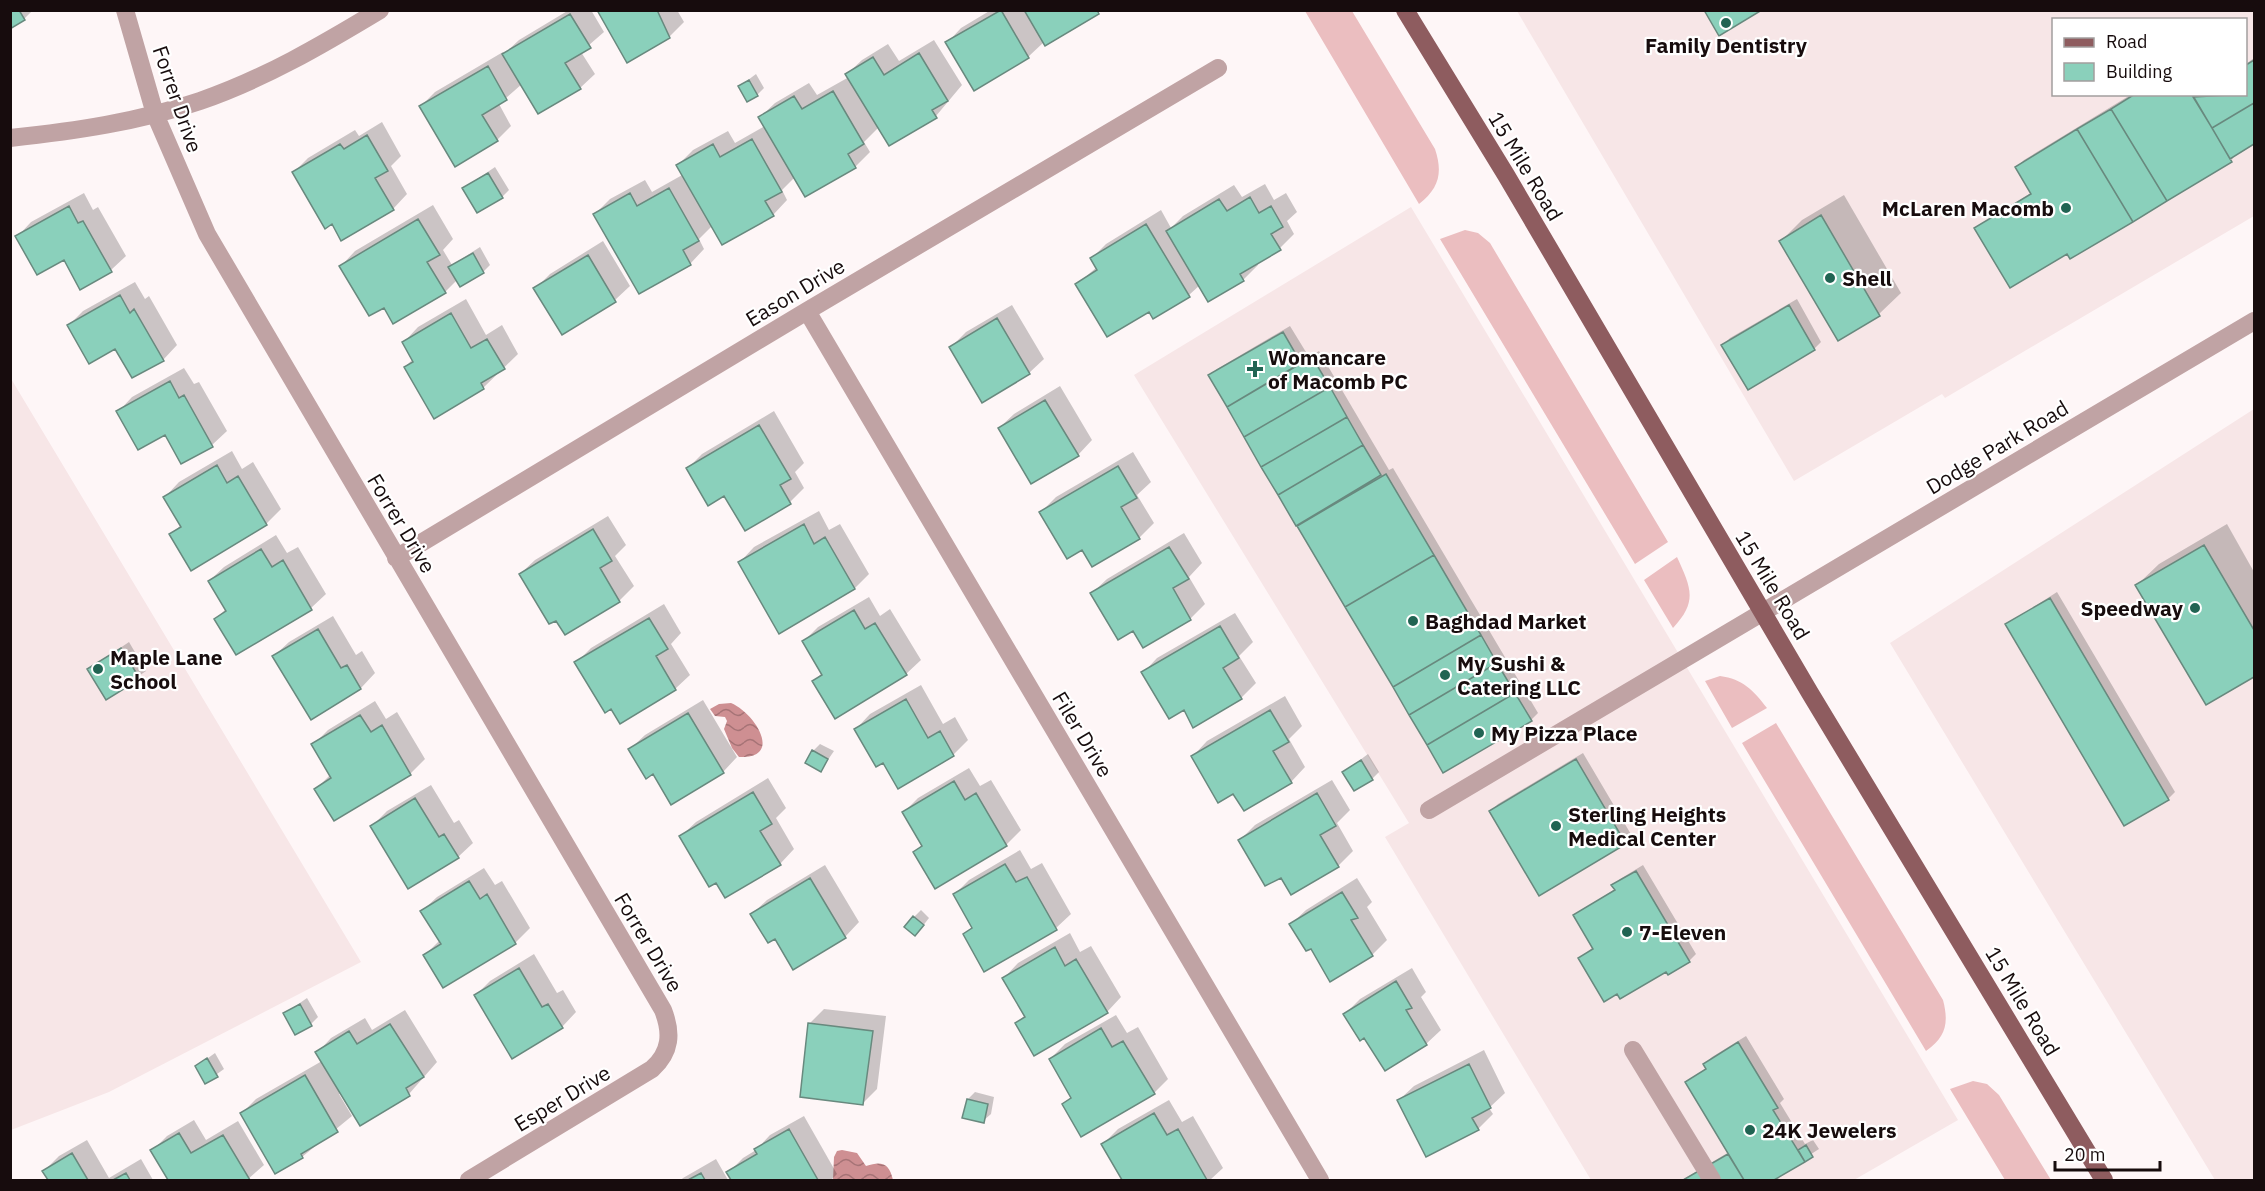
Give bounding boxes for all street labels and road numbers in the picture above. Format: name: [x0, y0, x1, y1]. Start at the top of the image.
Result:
street label: Forrer Drive: [147, 42, 209, 156]
street label: 15 Mile Road: [1482, 106, 1570, 226]
street label: Eason Drive: [740, 251, 850, 333]
street label: Dodge Park Road: [1921, 393, 2073, 501]
street label: Forrer Drive: [361, 468, 443, 578]
street label: 15 Mile Road: [1729, 525, 1817, 645]
street label: Filer Drive: [1046, 686, 1120, 782]
street label: Forrer Drive: [608, 887, 690, 997]
street label: 15 Mile Road: [1979, 941, 2067, 1061]
street label: Esper Drive: [509, 1058, 615, 1138]

